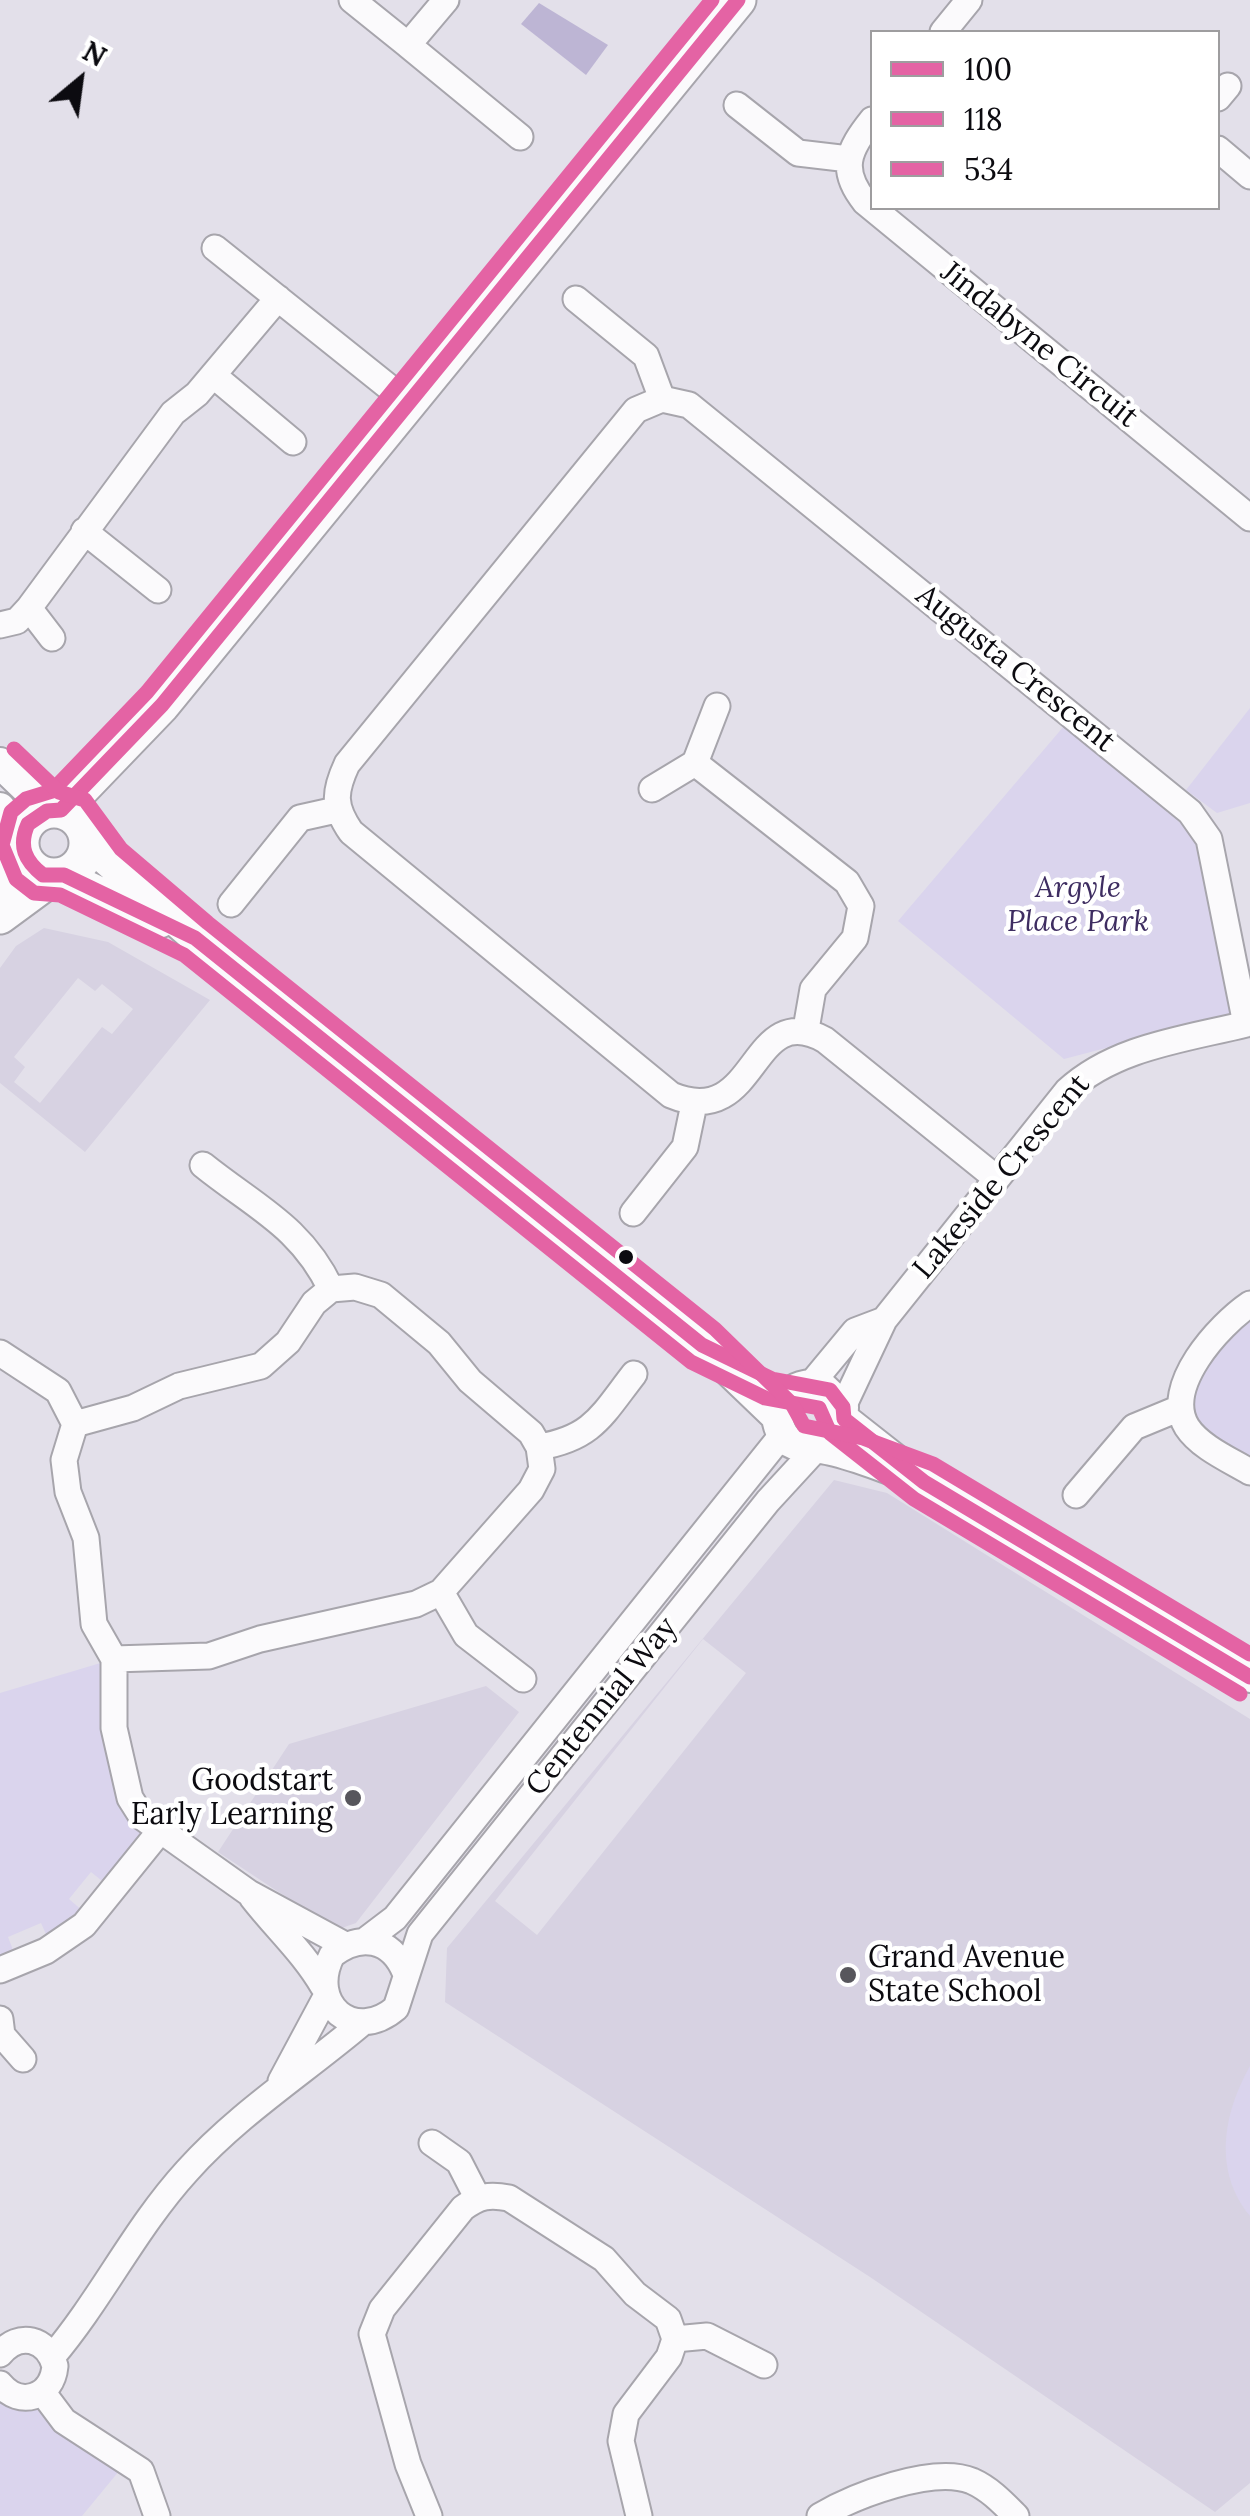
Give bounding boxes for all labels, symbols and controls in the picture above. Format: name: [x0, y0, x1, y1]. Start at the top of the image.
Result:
north arrow: [30, 30, 130, 130]
legend: [870, 30, 1220, 210]
text: N: [76, 33, 113, 75]
text: 100: [964, 50, 1012, 88]
text: 118: [964, 100, 1003, 138]
text: 534: [964, 150, 1013, 188]
street label: Jindabyne Circuit: [933, 254, 1145, 436]
street label: Augusta Crescent: [908, 578, 1122, 760]
park label: Argyle Place Park: [1007, 870, 1149, 940]
street label: Lakeside Crescent: [906, 1068, 1098, 1286]
unlabelled marker: [616, 1247, 636, 1267]
street label: Centennial Way: [519, 1611, 685, 1803]
place label: Goodstart Early Learning: [131, 1763, 333, 1834]
marker: Goodstart Early Learning: [342, 1787, 364, 1809]
place label: Grand Avenue State School: [868, 1940, 1065, 2010]
marker: Grand Avenue State School: [837, 1964, 859, 1986]

